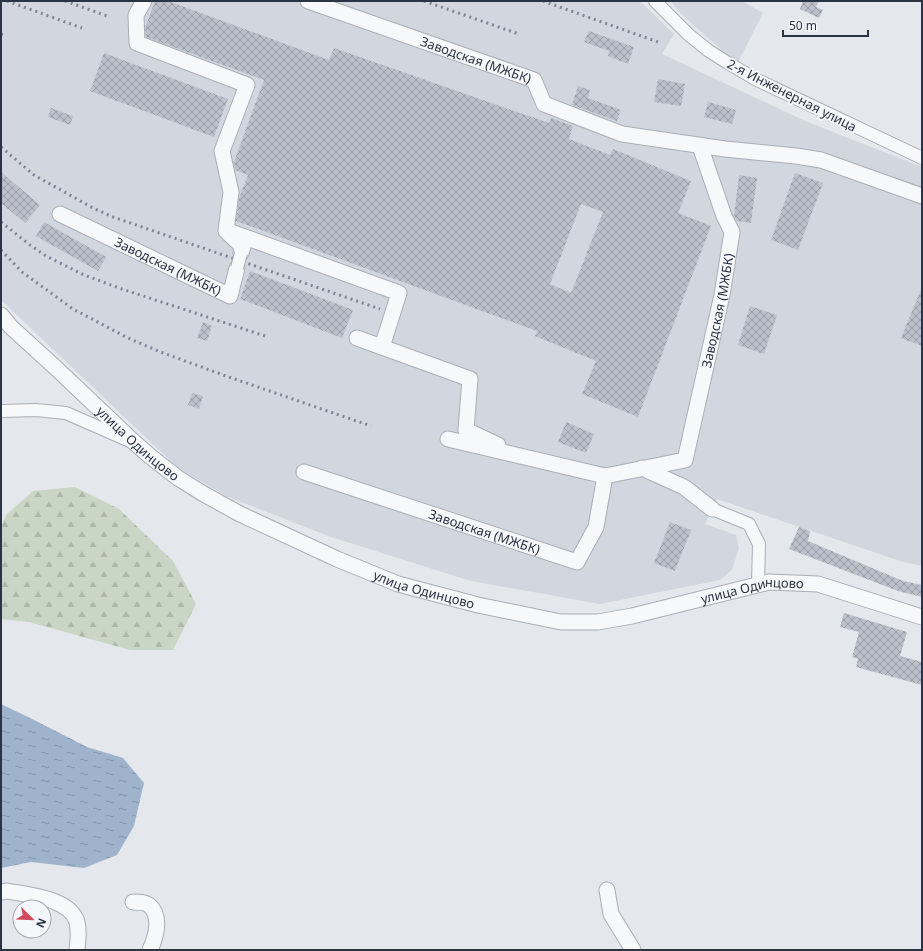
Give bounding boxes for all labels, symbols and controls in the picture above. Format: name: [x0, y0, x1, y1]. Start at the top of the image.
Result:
scale bar: [783, 12, 868, 38]
text: 50 m: [789, 17, 817, 34]
street label: Заводская (МЖБК): [418, 32, 534, 87]
street label: 2-я Инженерная улица: [724, 54, 860, 136]
street label: Заводская (МЖБК): [112, 233, 224, 300]
street label: Заводская (МЖБК): [697, 252, 738, 369]
street label: улица Одинцово: [93, 402, 183, 485]
street label: Заводская (МЖБК): [426, 505, 543, 558]
street label: улица Одинцово: [371, 566, 477, 613]
street label: улица Одинцово: [699, 573, 804, 608]
north arrow: [12, 899, 52, 939]
text: N: [33, 916, 50, 930]

